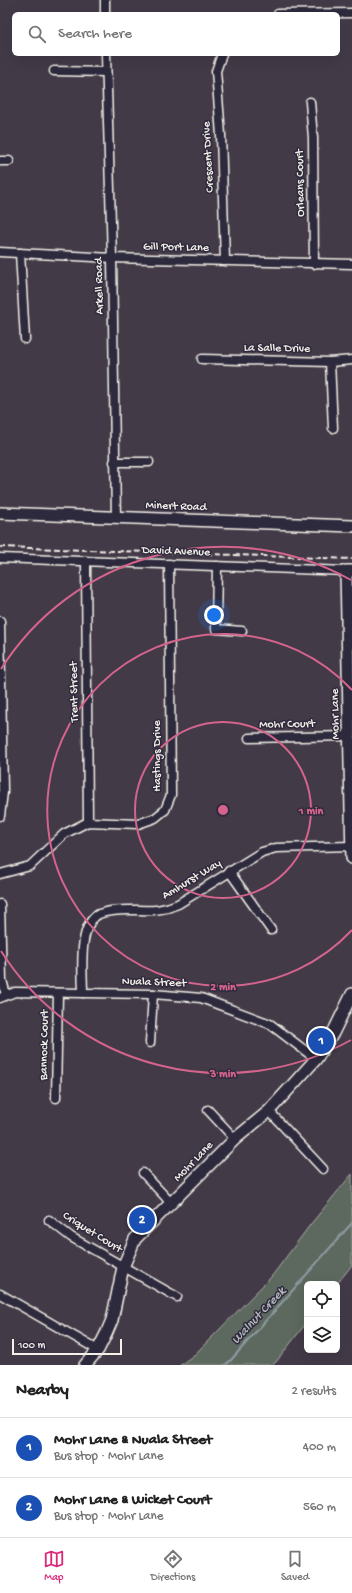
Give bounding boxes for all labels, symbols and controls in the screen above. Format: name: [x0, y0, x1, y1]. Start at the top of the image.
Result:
search box: [12, 12, 340, 56]
icon: search: [26, 23, 48, 45]
text: Search here: [58, 25, 132, 43]
street label: Crescent Drive: [200, 120, 218, 193]
street label: Orleans Court: [293, 148, 309, 217]
street label: Gill Port Lane: [143, 240, 210, 256]
street label: Arkell Road: [92, 256, 107, 315]
street label: La Salle Drive: [244, 341, 311, 357]
street label: Minert Road: [145, 499, 208, 515]
street label: David Avenue: [141, 544, 211, 560]
your location: [204, 605, 224, 625]
street label: Trent Street: [67, 661, 83, 723]
street label: Mohr Lane: [329, 688, 343, 740]
street label: Mohr Court: [259, 717, 316, 732]
street label: Hastings Drive: [151, 720, 165, 792]
centre of rings: [216, 803, 230, 817]
text: 1 min: [298, 805, 324, 819]
street label: Amhurst Way: [160, 857, 224, 903]
street label: Nuala Street: [122, 975, 187, 991]
text: 2 min: [210, 981, 236, 995]
street label: Bannock Court: [37, 1009, 53, 1081]
pin: 1: [308, 1026, 334, 1056]
text: 3 min: [209, 1068, 236, 1082]
street label: Mohr Lane: [171, 1138, 217, 1185]
pin: 2: [129, 1205, 155, 1235]
street label: Criquet Court: [60, 1209, 125, 1257]
map controls: [304, 1281, 340, 1353]
button: locate: [304, 1281, 340, 1317]
water label: Walnut Creek: [229, 1283, 290, 1348]
button: layers: [304, 1317, 340, 1353]
scale bar: [12, 1337, 122, 1356]
text: 100 m: [18, 1340, 45, 1352]
text: Nearby: [16, 1381, 69, 1401]
text: 2 results: [291, 1384, 336, 1399]
text: Mohr Lane & Nuala Street: [54, 1431, 212, 1449]
text: 1: [26, 1440, 32, 1455]
text: 400 m: [303, 1440, 336, 1455]
text: Bus stop · Mohr Lane: [54, 1449, 163, 1464]
text: Mohr Lane & Wicket Court: [54, 1491, 211, 1509]
text: 2: [26, 1500, 32, 1515]
text: 560 m: [303, 1500, 336, 1515]
text: Bus stop · Mohr Lane: [54, 1509, 163, 1524]
tab: Map: [43, 1548, 65, 1584]
tab: Directions: [151, 1548, 195, 1584]
tab: Saved: [281, 1548, 309, 1584]

